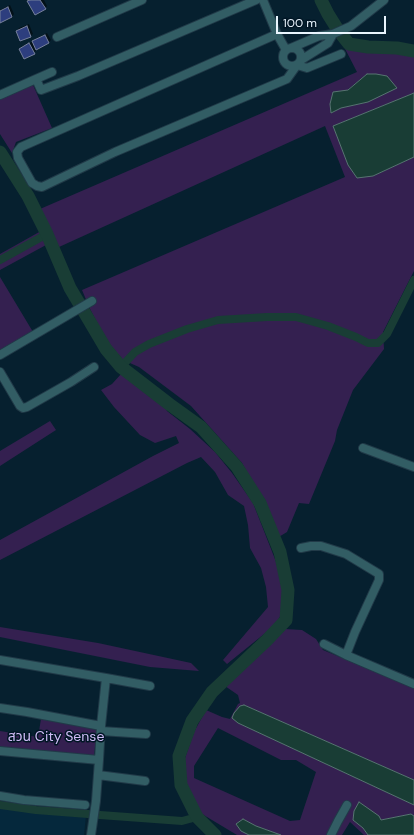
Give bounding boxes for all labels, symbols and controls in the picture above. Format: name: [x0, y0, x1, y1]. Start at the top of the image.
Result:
scale bar: [278, 8, 388, 34]
text: 100 m: [283, 15, 317, 31]
park label: สวน City Sense: [8, 729, 104, 745]

